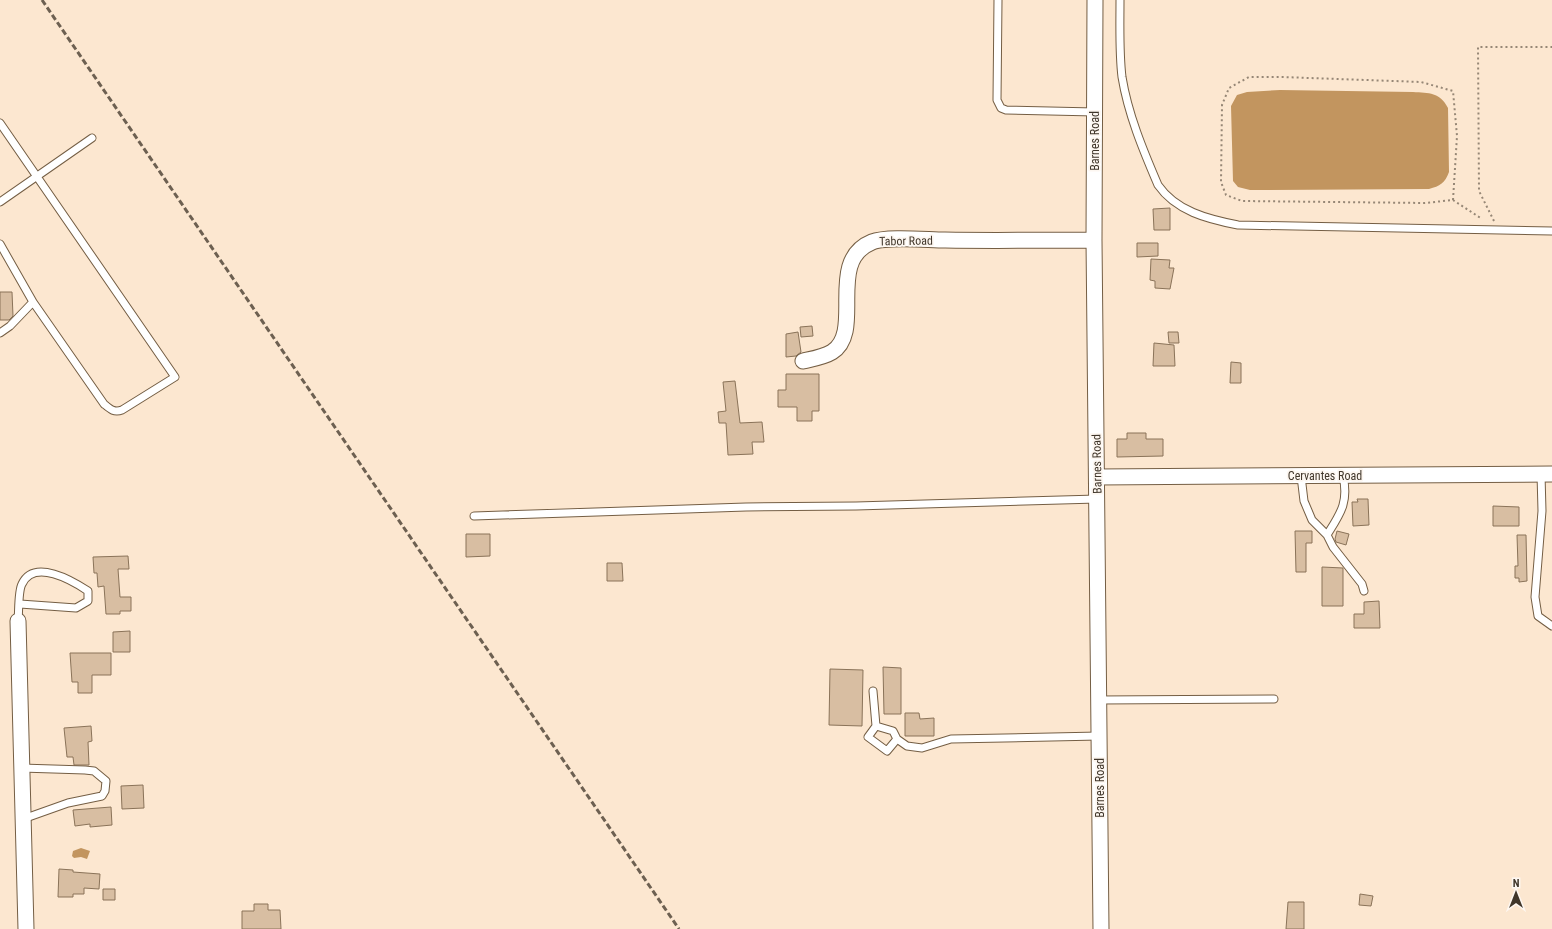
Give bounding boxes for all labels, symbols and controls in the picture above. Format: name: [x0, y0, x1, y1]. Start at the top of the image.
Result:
street label: Barnes Road: [1088, 111, 1102, 171]
street label: Tabor Road: [879, 234, 933, 248]
street label: Barnes Road: [1089, 434, 1105, 494]
street label: Cervantes Road: [1288, 469, 1362, 483]
street label: Barnes Road: [1093, 758, 1107, 818]
north arrow: [1496, 873, 1536, 913]
text: N: [1513, 877, 1520, 890]

